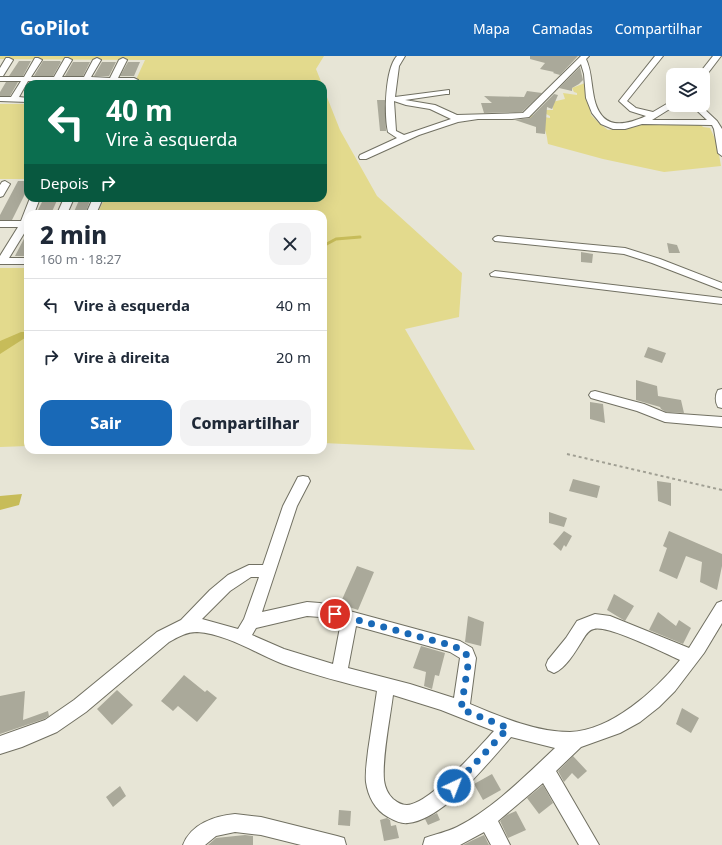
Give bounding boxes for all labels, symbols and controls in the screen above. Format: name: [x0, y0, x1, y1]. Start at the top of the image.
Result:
text: GoPilot: [20, 15, 89, 41]
text: Mapa: [473, 19, 510, 38]
text: Camadas: [532, 19, 593, 38]
text: Compartilhar: [615, 19, 702, 38]
map controls: [666, 68, 710, 112]
button: layers: [666, 68, 710, 112]
text: 40 m: [106, 91, 173, 129]
icon: left: [40, 96, 92, 148]
text: Vire à esquerda: [106, 127, 238, 151]
icon: right: [97, 172, 119, 194]
text: Depois: [40, 173, 89, 193]
text: 2 min: [40, 218, 107, 251]
button: close: [269, 223, 311, 265]
text: 160 m · 18:27: [40, 250, 121, 268]
icon: left: [40, 294, 62, 316]
text: Vire à esquerda: [74, 295, 190, 315]
text: 40 m: [276, 295, 311, 315]
icon: right: [40, 346, 62, 368]
text: Vire à direita: [74, 347, 170, 367]
text: 20 m: [276, 347, 311, 367]
button: Sair: [40, 400, 172, 446]
button: Compartilhar: [180, 400, 311, 446]
pin: [318, 597, 352, 631]
icon: arrive: [324, 603, 346, 625]
position arrow: [433, 765, 475, 807]

